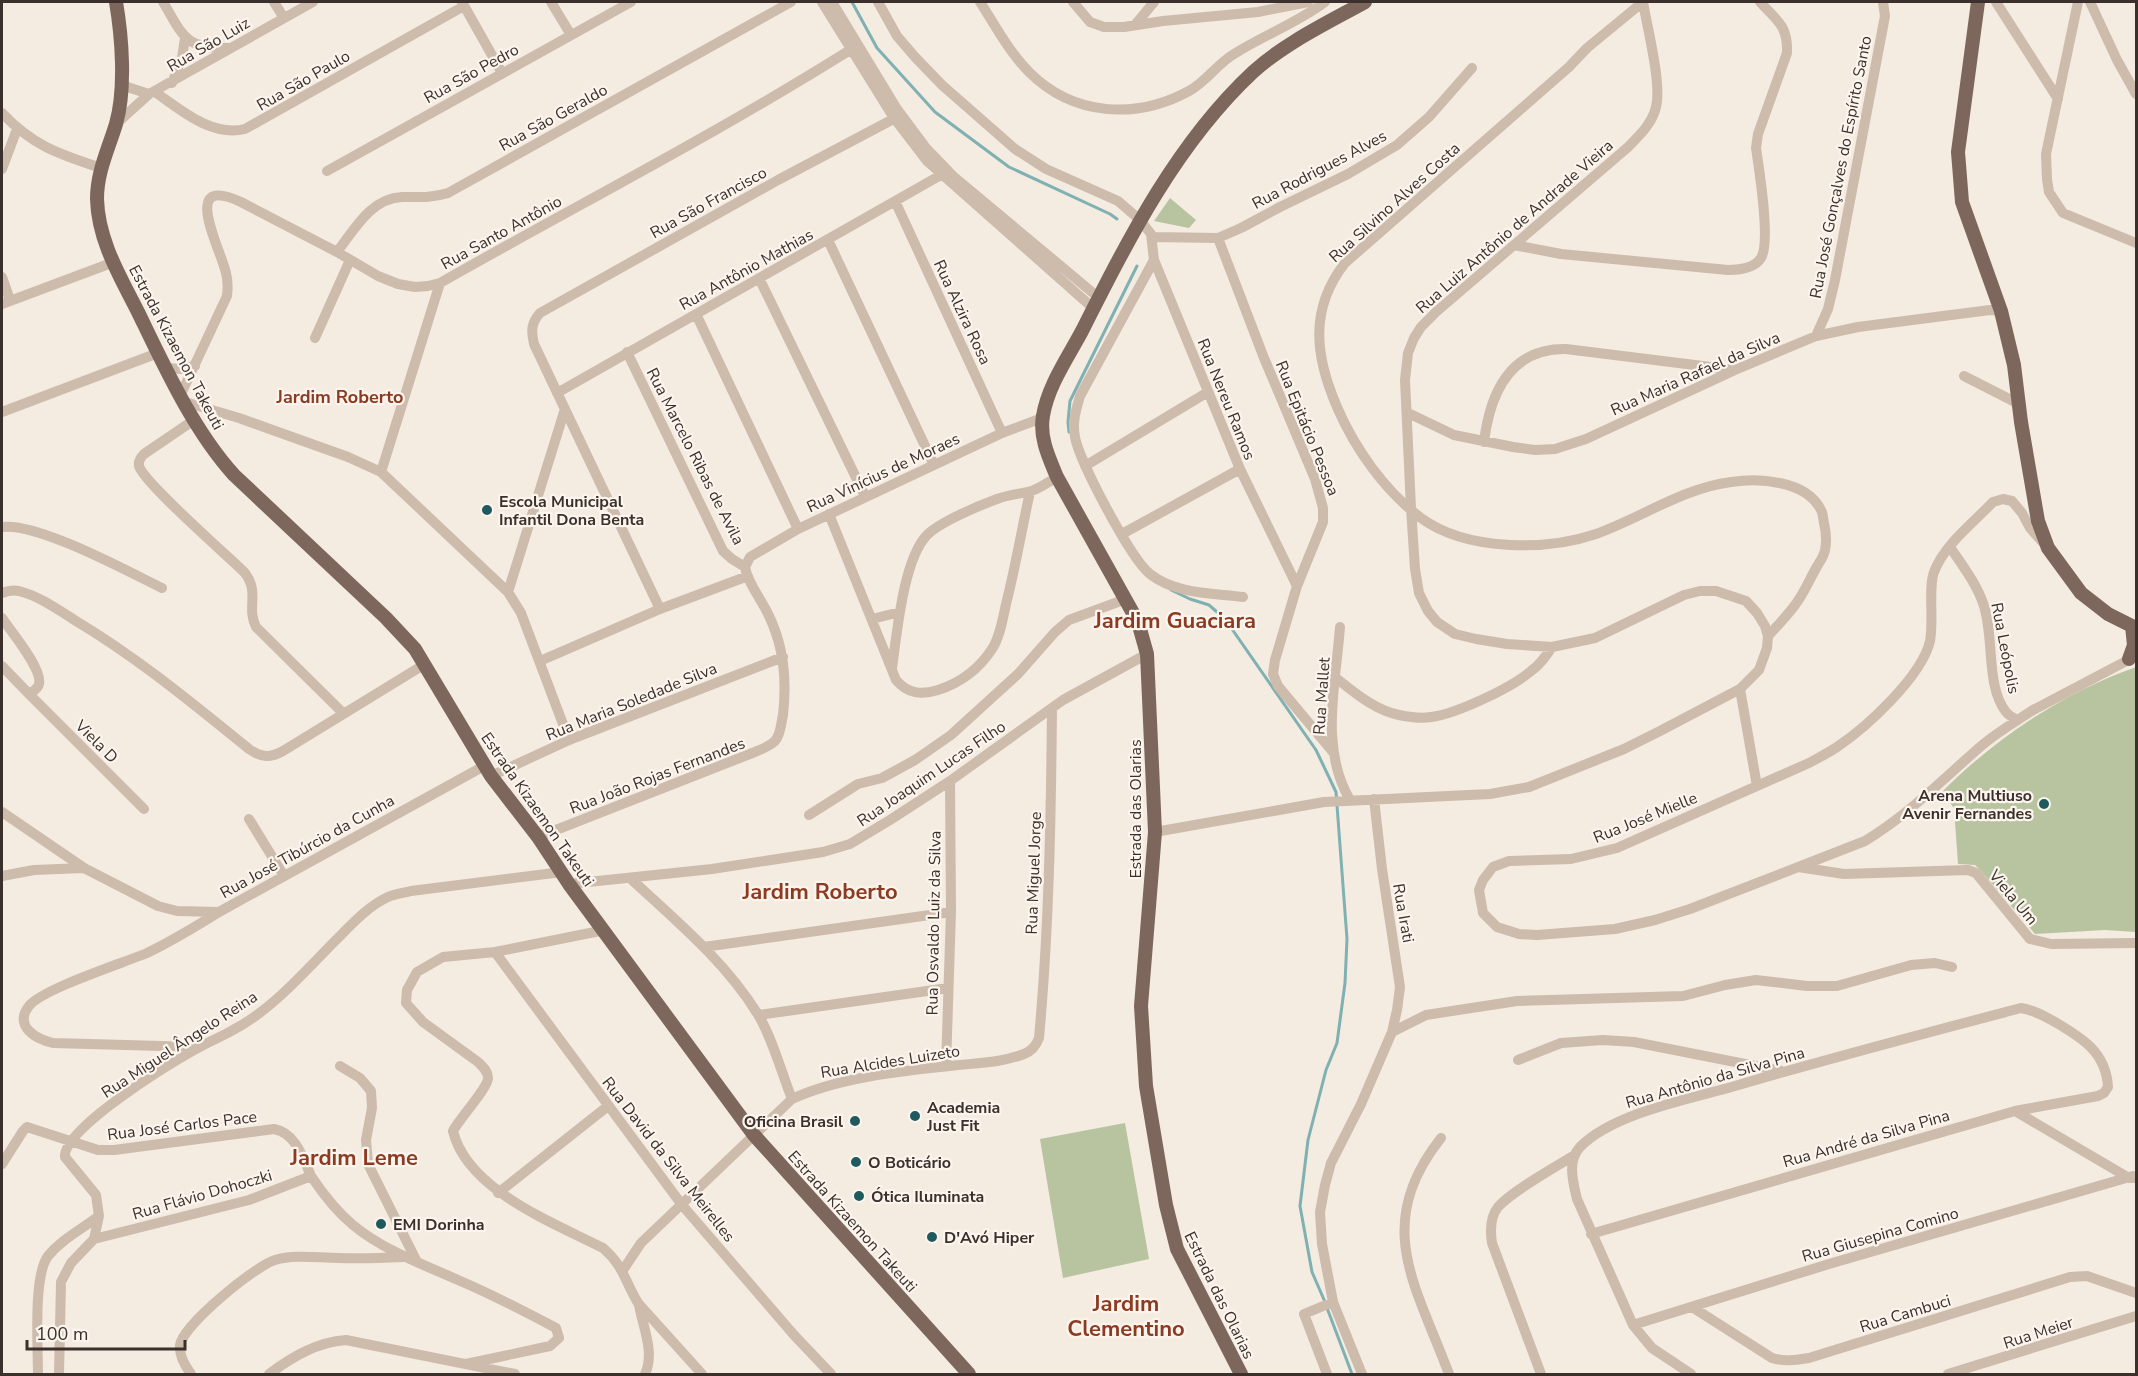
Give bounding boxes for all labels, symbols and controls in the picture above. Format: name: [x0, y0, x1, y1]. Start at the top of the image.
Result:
street label: Rua São Luiz: [163, 12, 254, 77]
street label: Rua José Gonçalves do Espírito Santo: [1805, 34, 1877, 300]
street label: Rua São Pedro: [420, 39, 523, 109]
street label: Rua São Paulo: [253, 45, 354, 116]
street label: Rua São Geraldo: [495, 79, 612, 157]
street label: Rua Rodrigues Alves: [1248, 125, 1391, 215]
street label: Rua Luiz Antônio de Andrade Vieira: [1411, 135, 1618, 319]
street label: Rua Silvino Alves Costa: [1324, 138, 1465, 268]
street label: Rua São Francisco: [646, 162, 771, 244]
street label: Rua Santo Antônio: [437, 190, 566, 275]
street label: Rua Antônio Mathias: [676, 224, 817, 316]
street label: Rua Alzira Rosa: [928, 256, 996, 369]
street label: Estrada Kizaemon Takeuti: [123, 261, 229, 434]
street label: Rua Maria Rafael da Silva: [1607, 327, 1784, 421]
street label: Rua Nereu Ramos: [1192, 335, 1260, 463]
street label: Rua Epitácio Pessoa: [1270, 358, 1344, 499]
street label: Rua Marcelo Ribas de Avila: [641, 364, 749, 549]
district label: Jardim Roberto: [276, 385, 403, 409]
street label: Rua Vinícius de Moraes: [803, 428, 964, 518]
place label: Escola Municipal Infantil Dona Benta: [499, 491, 644, 531]
marker: Escola Municipal Infantil Dona Benta: [480, 503, 494, 517]
street label: Rua Leópolis: [1985, 601, 2025, 696]
district label: Jardim Guaciara: [1093, 606, 1256, 636]
street label: Rua Mallet: [1308, 656, 1336, 736]
street label: Rua Maria Soledade Silva: [543, 657, 720, 746]
street label: Viela D: [69, 715, 123, 768]
street label: Rua Joaquim Lucas Filho: [853, 716, 1010, 832]
street label: Estrada Kizaemon Takeuti: [475, 728, 599, 891]
street label: Rua João Rojas Fernandes: [566, 732, 748, 820]
street label: Estrada das Olarias: [1125, 739, 1147, 879]
place label: Arena Multiuso Avenir Fernandes: [1902, 785, 2032, 825]
street label: Rua José Mielle: [1590, 787, 1701, 849]
street label: Rua José Tibúrcio da Cunha: [216, 790, 399, 904]
marker: Arena Multiuso Avenir Fernandes: [2037, 797, 2051, 811]
street label: Rua Miguel Jorge: [1021, 811, 1047, 935]
street label: Rua Osvaldo Luiz da Silva: [921, 830, 947, 1016]
street label: Viela Um: [1983, 865, 2043, 930]
district label: Jardim Roberto: [741, 877, 898, 907]
street label: Rua Irati: [1387, 882, 1419, 945]
street label: Rua Miguel Ângelo Reina: [97, 986, 262, 1104]
street label: Rua Alcides Luizeto: [819, 1040, 961, 1084]
street label: Rua Antônio da Silva Pina: [1623, 1042, 1807, 1114]
street label: Rua David da Silva Meirelles: [597, 1072, 740, 1247]
place label: Academia Just Fit: [926, 1097, 1000, 1137]
street label: Rua André da Silva Pina: [1780, 1105, 1952, 1173]
street label: Rua José Carlos Pace: [106, 1106, 258, 1146]
marker: Academia Just Fit: [908, 1109, 922, 1123]
place label: Oficina Brasil: [744, 1111, 843, 1133]
marker: Oficina Brasil: [848, 1114, 862, 1128]
district label: Jardim Leme: [289, 1143, 418, 1173]
street label: Estrada Kizaemon Takeuti: [783, 1146, 922, 1297]
place label: O Boticário: [868, 1152, 951, 1174]
marker: O Boticário: [849, 1155, 863, 1169]
street label: Rua Flávio Dohoczki: [130, 1164, 275, 1225]
place label: Ótica Iluminata: [871, 1186, 984, 1208]
marker: Ótica Iluminata: [852, 1189, 866, 1203]
street label: Rua Giusepina Comino: [1799, 1202, 1961, 1268]
place label: EMI Dorinha: [393, 1214, 485, 1236]
marker: EMI Dorinha: [374, 1217, 388, 1231]
place label: D'Avó Hiper: [944, 1227, 1035, 1249]
street label: Estrada das Olarias: [1179, 1228, 1259, 1363]
marker: D'Avó Hiper: [925, 1230, 939, 1244]
district label: Jardim Clementino: [1067, 1289, 1185, 1344]
street label: Rua Cambuci: [1857, 1290, 1954, 1338]
street label: Rua Meier: [2000, 1311, 2076, 1355]
scale bar: [27, 1313, 184, 1351]
text: 100 m: [36, 1322, 88, 1346]

